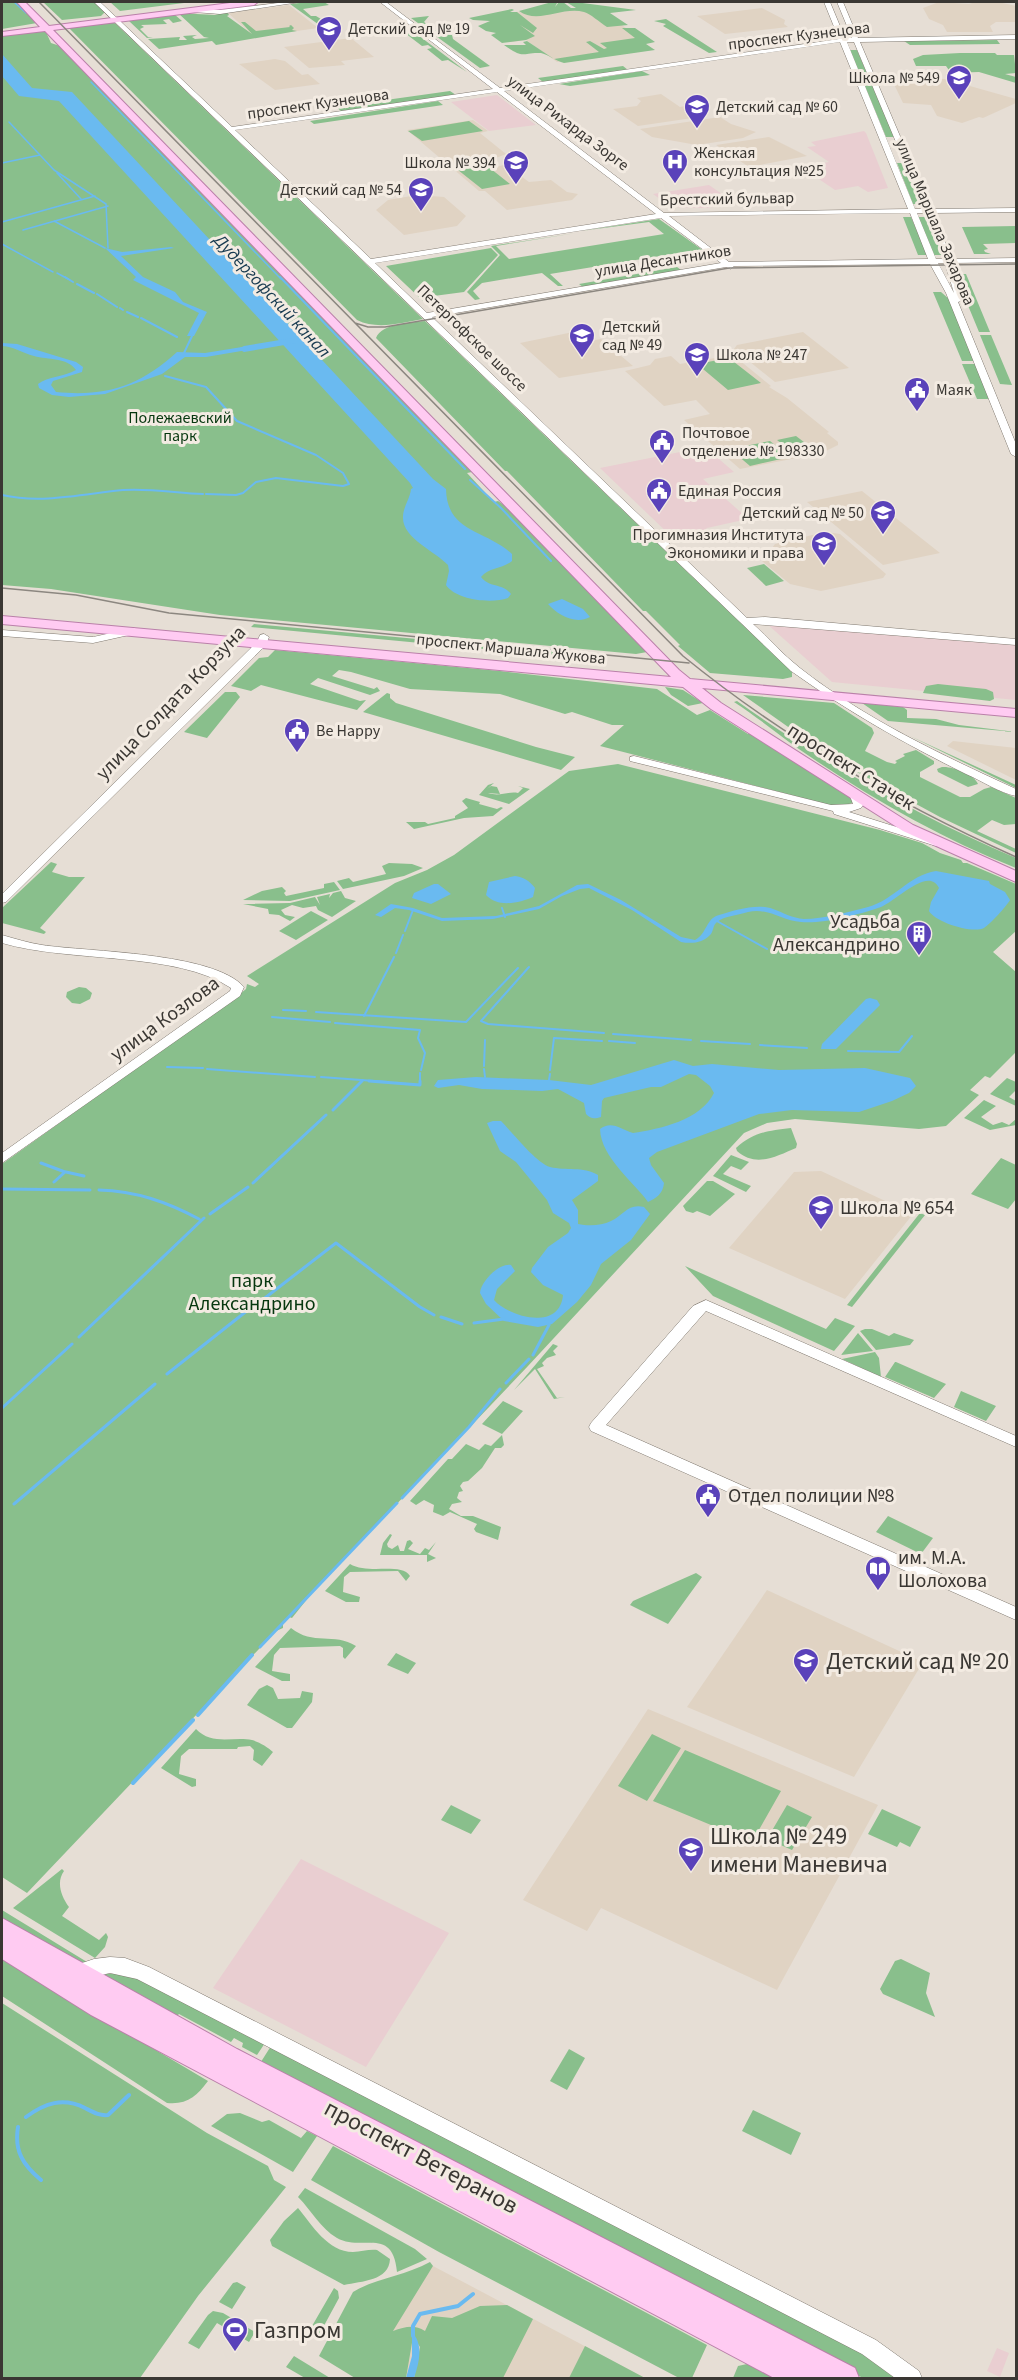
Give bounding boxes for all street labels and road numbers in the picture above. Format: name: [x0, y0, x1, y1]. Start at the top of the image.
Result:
street label: проспект Кузнецова: [727, 16, 871, 56]
street label: улица Рихарда Зорге: [503, 70, 633, 176]
street label: проспект Кузнецова: [246, 83, 390, 125]
street label: улица Маршала Захарова: [890, 135, 980, 309]
street label: Брестский бульвар: [660, 187, 794, 211]
street label: улица Десантников: [593, 239, 733, 283]
street label: Петергофское шоссе: [412, 280, 532, 397]
street label: улица Солдата Корзуна: [90, 619, 252, 787]
street label: проспект Маршала Жукова: [415, 628, 607, 670]
street label: проспект Стачек: [782, 717, 920, 818]
street label: улица Козлова: [105, 970, 225, 1068]
street label: проспект Ветеранов: [318, 2091, 524, 2223]

